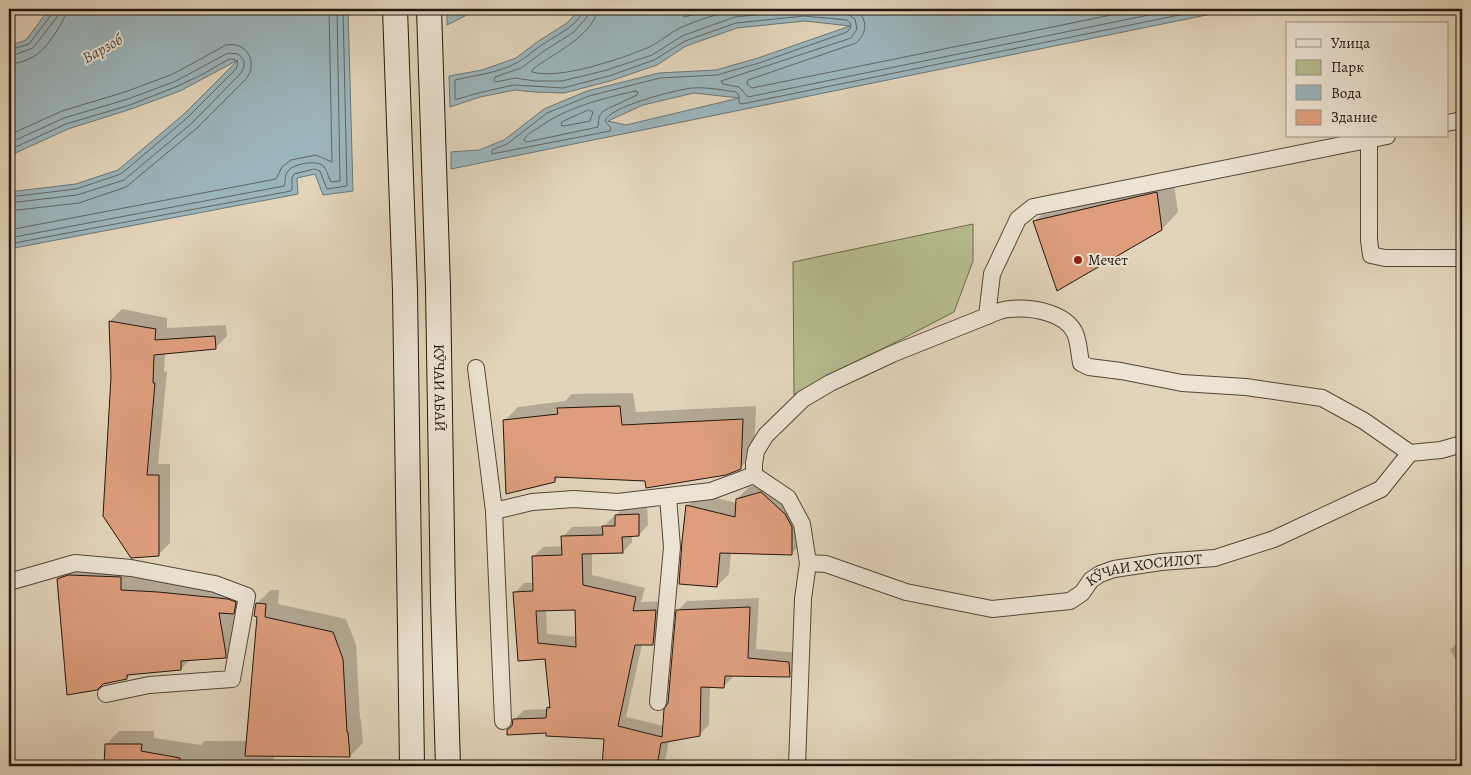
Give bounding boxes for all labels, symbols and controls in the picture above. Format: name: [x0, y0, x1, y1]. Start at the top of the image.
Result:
legend: [1286, 22, 1448, 138]
water label: Варзоб: [78, 28, 128, 69]
text: Улица: [1331, 33, 1370, 53]
text: Парк: [1331, 57, 1364, 77]
text: Вода: [1331, 83, 1362, 103]
text: Здание: [1331, 107, 1378, 127]
place label: Мечет: [1088, 250, 1128, 270]
marker: Мечет: [1072, 254, 1084, 266]
street label: КӮЧАИ АБАӢ: [429, 344, 450, 432]
street label: КӮЧАИ ХОСИЛОТ: [1082, 549, 1204, 591]

